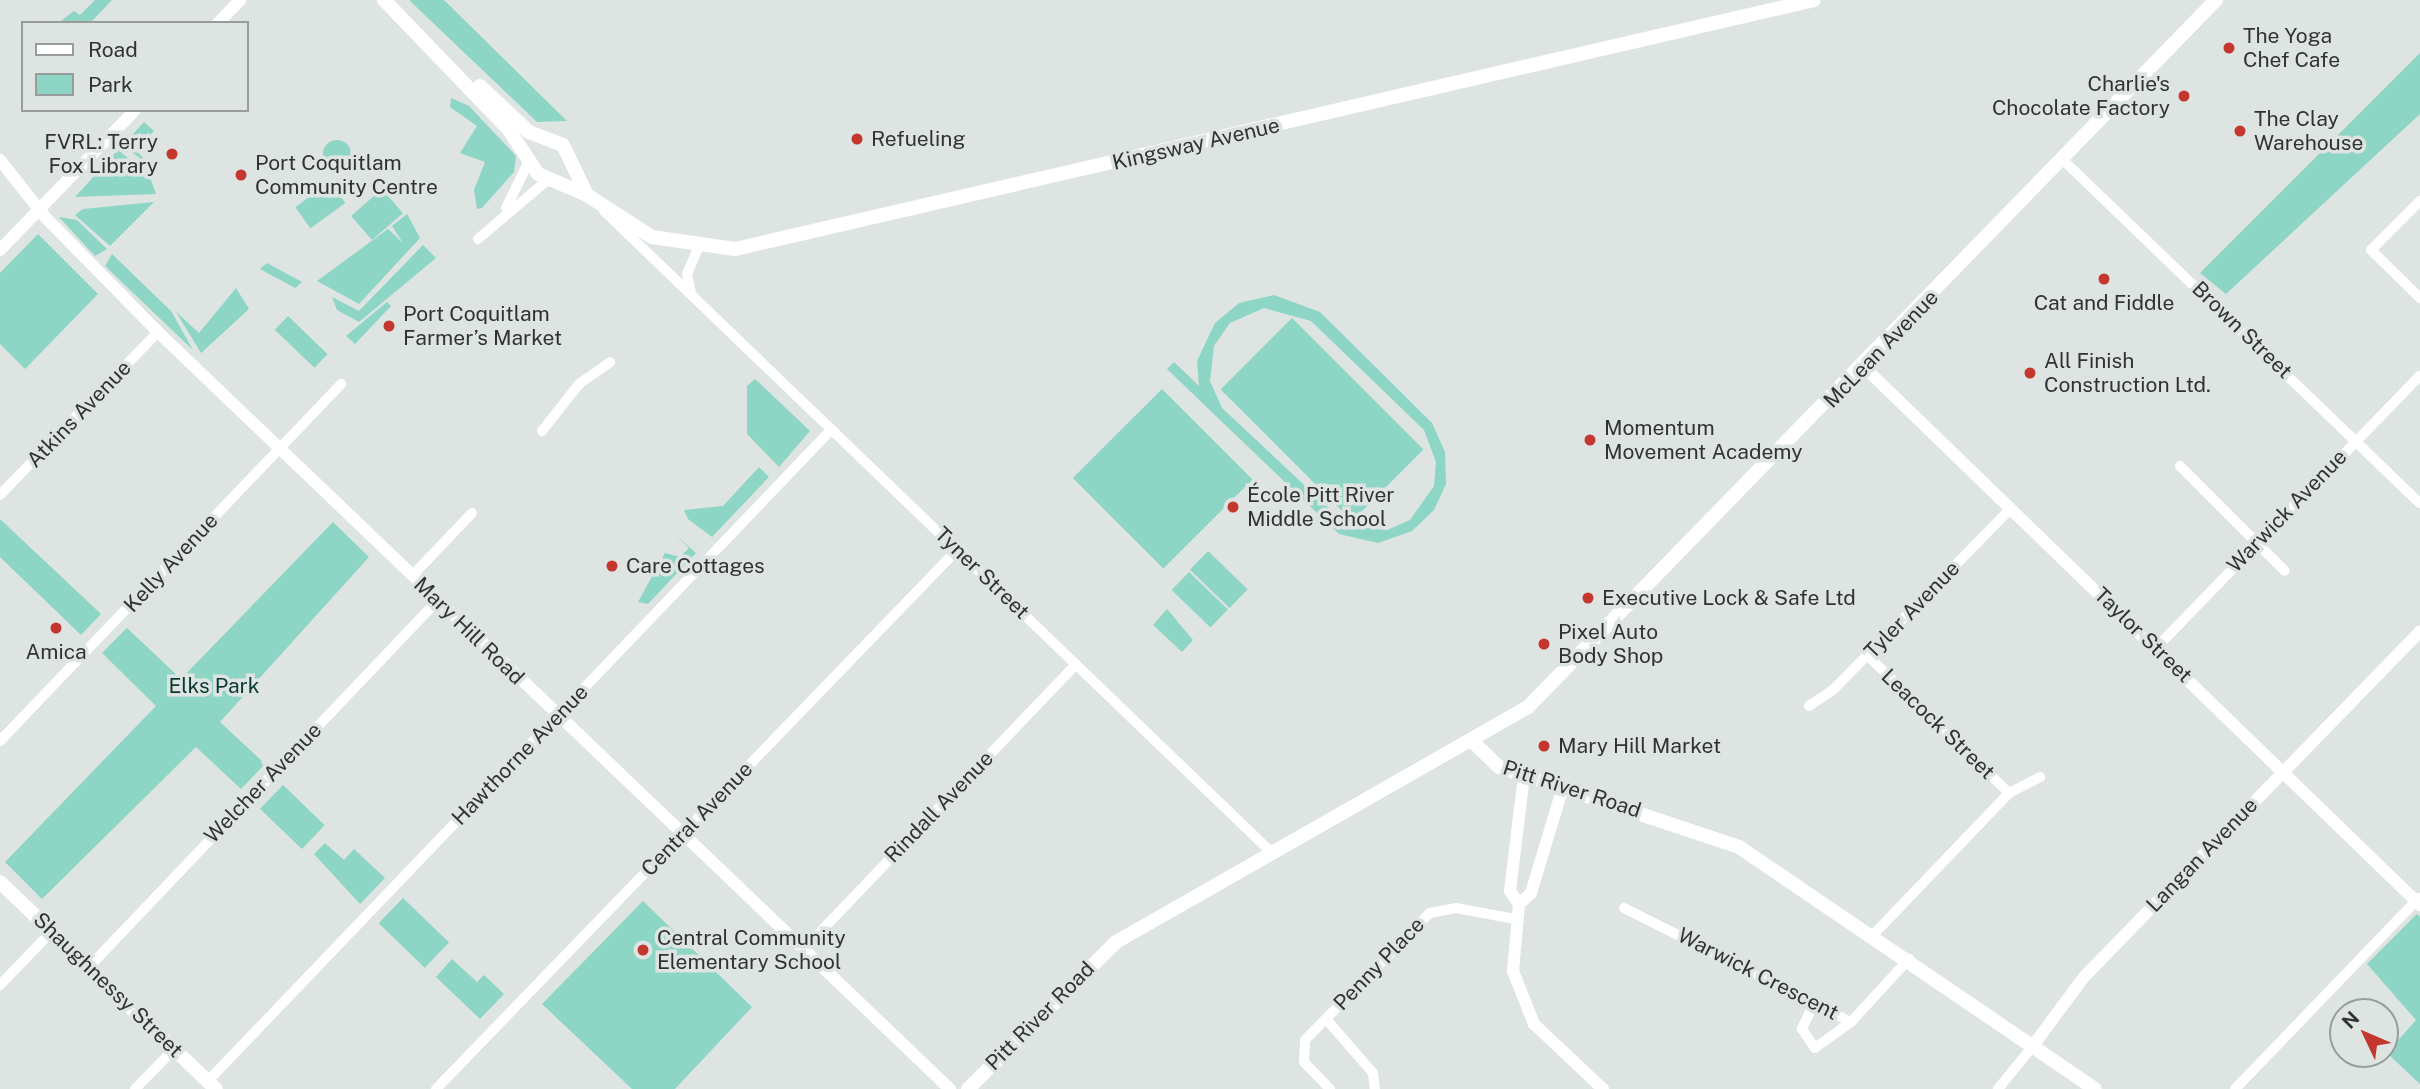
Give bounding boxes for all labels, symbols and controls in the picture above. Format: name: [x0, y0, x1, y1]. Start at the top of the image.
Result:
legend: [21, 21, 248, 112]
place label: The Yoga Chef Cafe: [2243, 23, 2340, 73]
text: Road: [88, 37, 138, 62]
marker: The Yoga Chef Cafe: [2221, 40, 2237, 56]
place label: Charlie's Chocolate Factory: [1992, 71, 2170, 121]
text: Park: [88, 72, 133, 97]
marker: Charlie's Chocolate Factory: [2176, 88, 2192, 104]
place label: The Clay Warehouse: [2254, 106, 2363, 156]
street label: Kingsway Avenue: [1110, 112, 1282, 176]
marker: The Clay Warehouse: [2232, 123, 2248, 139]
place label: Refueling: [871, 126, 966, 152]
place label: FVRL: Terry Fox Library: [44, 129, 158, 179]
marker: Refueling: [849, 131, 865, 147]
marker: FVRL: Terry Fox Library: [164, 146, 180, 162]
place label: Port Coquitlam Community Centre: [255, 150, 438, 200]
marker: Port Coquitlam Community Centre: [233, 167, 249, 183]
marker: Cat and Fiddle: [2096, 271, 2112, 287]
street label: Brown Street: [2187, 276, 2297, 384]
street label: McLean Avenue: [1818, 285, 1944, 413]
place label: Cat and Fiddle: [2034, 290, 2174, 316]
place label: Port Coquitlam Farmer’s Market: [403, 301, 562, 351]
marker: Port Coquitlam Farmer’s Market: [381, 318, 397, 334]
place label: All Finish Construction Ltd.: [2044, 348, 2211, 398]
street label: Atkins Avenue: [22, 355, 136, 473]
marker: All Finish Construction Ltd.: [2022, 365, 2038, 381]
place label: Momentum Movement Academy: [1604, 415, 1802, 465]
marker: Momentum Movement Academy: [1582, 432, 1598, 448]
street label: Warwick Avenue: [2222, 444, 2352, 578]
place label: École Pitt River Middle School: [1247, 482, 1395, 532]
marker: École Pitt River Middle School: [1225, 499, 1241, 515]
street label: Kelly Avenue: [119, 508, 223, 618]
street label: Tyner Street: [930, 522, 1034, 624]
place label: Care Cottages: [626, 553, 765, 579]
street label: Tyler Avenue: [1859, 556, 1965, 664]
marker: Care Cottages: [604, 558, 620, 574]
street label: Mary Hill Road: [409, 572, 529, 690]
street label: Taylor Street: [2089, 582, 2197, 688]
place label: Executive Lock & Safe Ltd: [1602, 585, 1856, 611]
marker: Executive Lock & Safe Ltd: [1580, 590, 1596, 606]
place label: Pixel Auto Body Shop: [1558, 619, 1663, 669]
marker: Amica: [48, 620, 64, 636]
marker: Pixel Auto Body Shop: [1536, 636, 1552, 652]
place label: Amica: [25, 639, 87, 665]
street label: Leacock Street: [1876, 664, 2000, 784]
park label: Elks Park: [168, 673, 260, 699]
street label: Hawthorne Avenue: [447, 680, 593, 830]
street label: Welcher Avenue: [199, 718, 327, 848]
place label: Mary Hill Market: [1558, 733, 1721, 759]
marker: Mary Hill Market: [1536, 738, 1552, 754]
street label: Rindall Avenue: [879, 746, 999, 868]
street label: Pitt River Road: [1500, 755, 1644, 823]
street label: Central Avenue: [636, 757, 758, 881]
street label: Langan Avenue: [2141, 793, 2263, 917]
street label: Shaughnessy Street: [28, 907, 188, 1063]
street label: Penny Place: [1328, 912, 1430, 1016]
street label: Warwick Crescent: [1673, 923, 1843, 1025]
place label: Central Community Elementary School: [657, 925, 846, 975]
marker: Central Community Elementary School: [635, 942, 651, 958]
street label: Pitt River Road: [980, 956, 1100, 1076]
north arrow: [2329, 998, 2399, 1068]
text: N: [2337, 1007, 2363, 1033]

